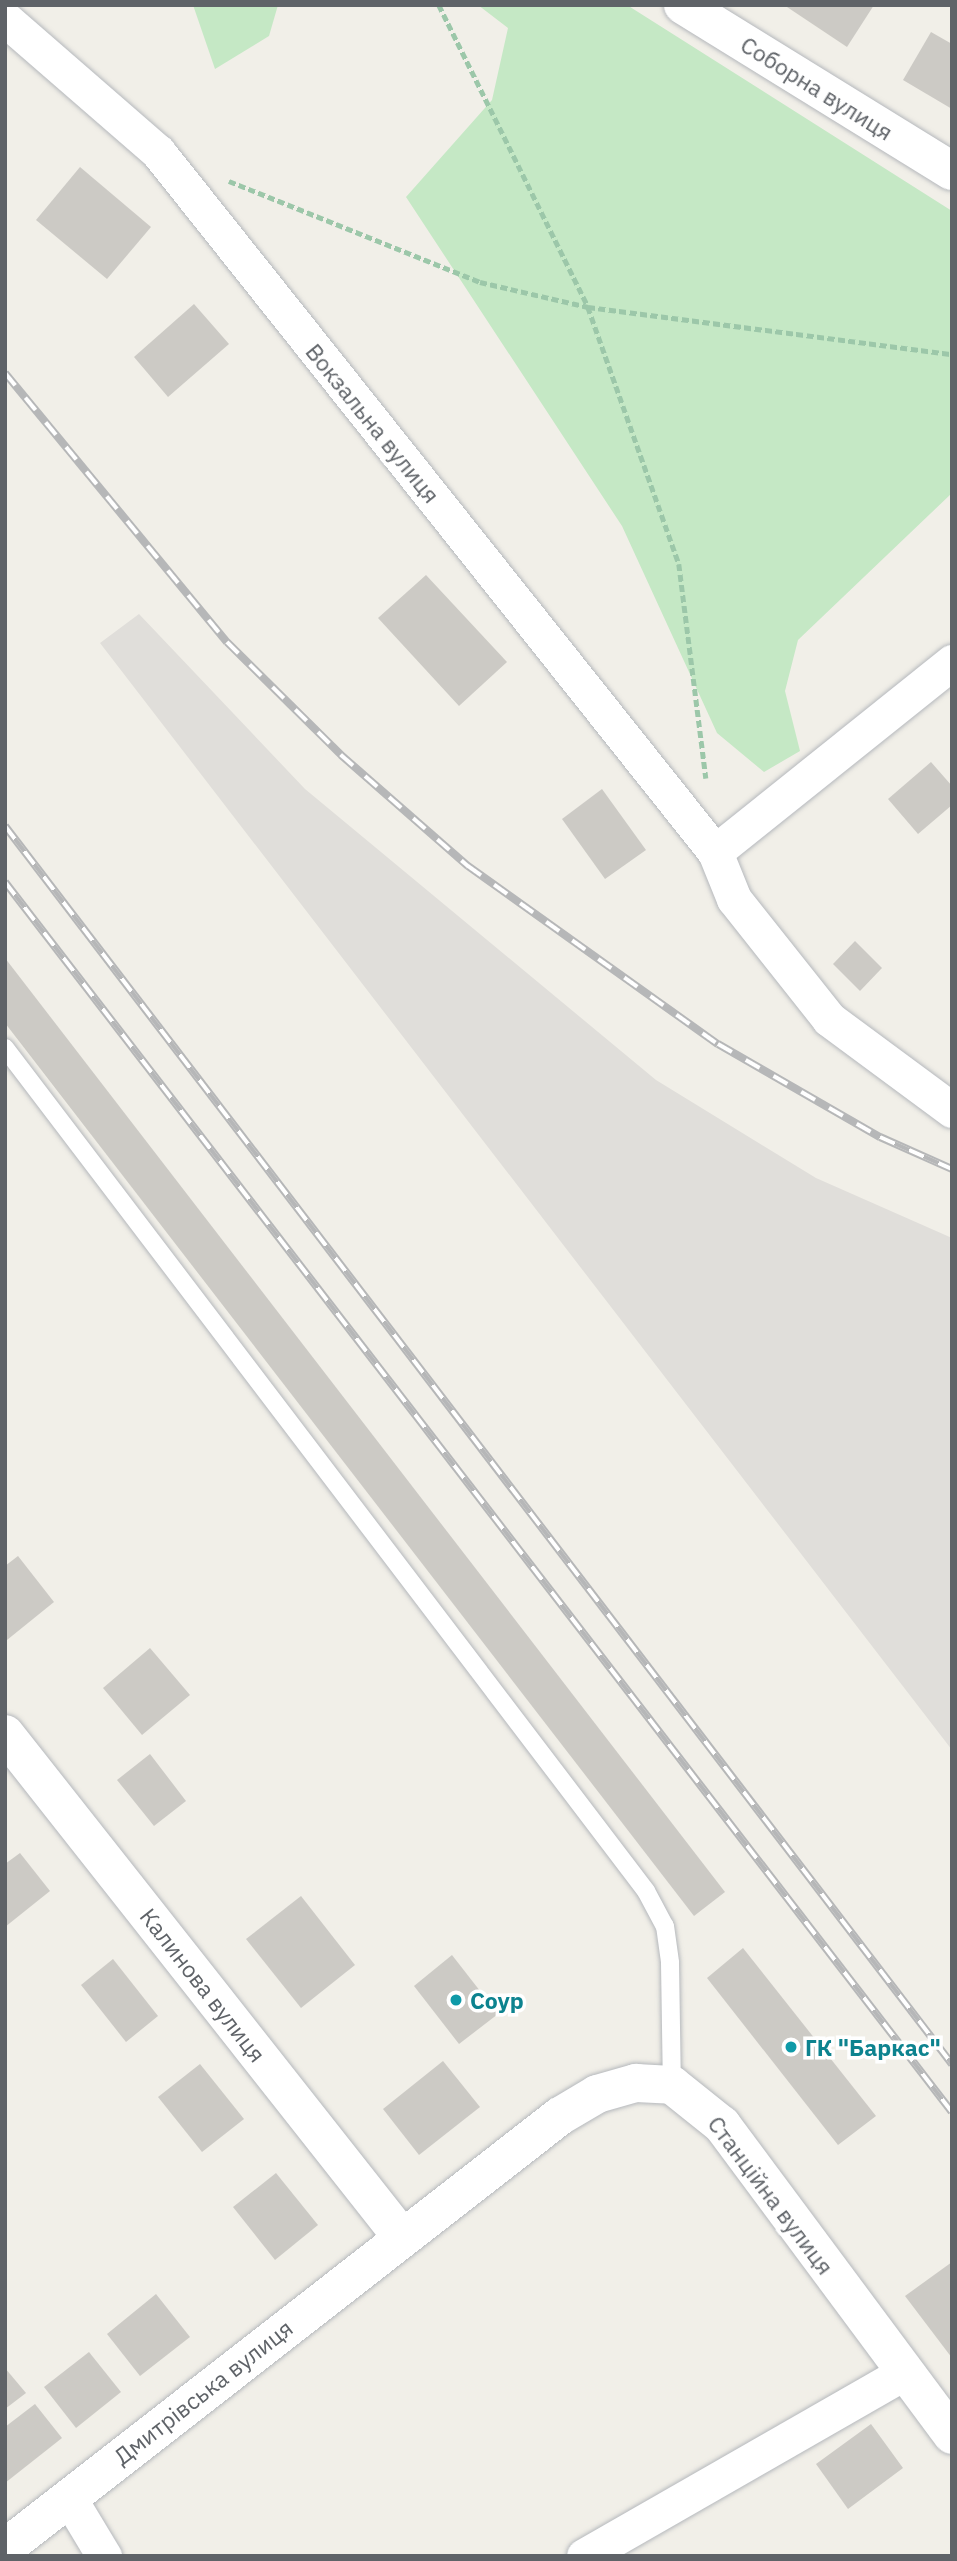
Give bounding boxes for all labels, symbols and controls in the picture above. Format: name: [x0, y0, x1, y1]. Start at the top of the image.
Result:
street label: Соборна вулиця: [736, 30, 898, 146]
street label: Вокзальна вулиця: [300, 338, 446, 508]
street label: Калинова вулиця: [134, 1903, 272, 2067]
place label: Соур: [470, 1986, 524, 2014]
marker: Соур: [448, 1992, 464, 2008]
place label: ГК "Баркас": [805, 2033, 941, 2061]
marker: ГК "Баркас": [783, 2039, 799, 2055]
street label: Станційна вулиця: [702, 2110, 840, 2280]
street label: Дмитрівська вулиця: [108, 2314, 298, 2470]

